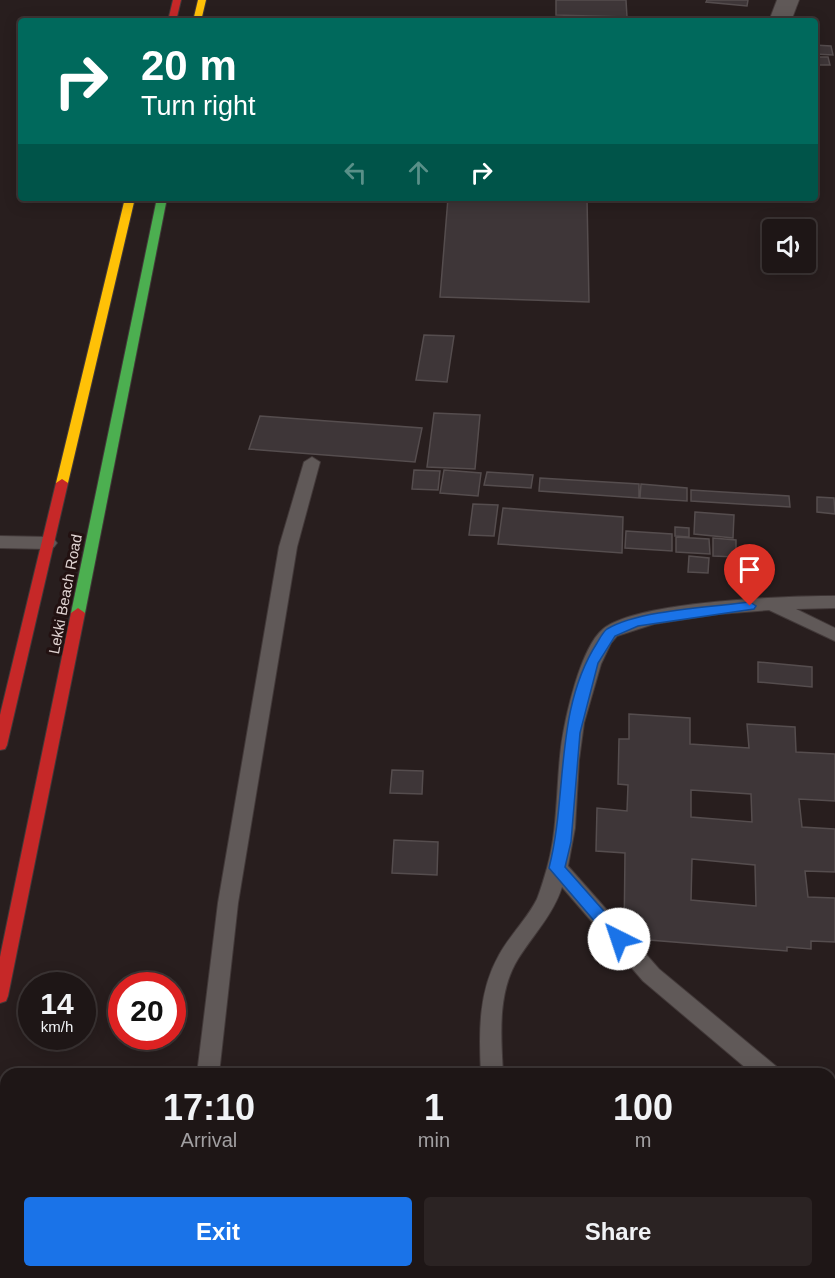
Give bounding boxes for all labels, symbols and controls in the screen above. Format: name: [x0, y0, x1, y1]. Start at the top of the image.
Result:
icon: right: [42, 42, 120, 120]
text: 20 m: [141, 42, 237, 89]
text: Turn right: [141, 91, 256, 121]
icon: left: [339, 156, 372, 189]
icon: ahead: [402, 156, 435, 189]
icon: right: [465, 156, 498, 189]
map controls: [762, 219, 816, 273]
button: sound: [762, 219, 816, 273]
street label: Lekki Beach Road: [45, 533, 85, 655]
pin: [724, 544, 775, 606]
icon: arrive: [733, 553, 766, 586]
position arrow: [587, 907, 651, 971]
speed limit sign: 20: [108, 972, 186, 1050]
text: 14: [40, 987, 74, 1020]
text: km/h: [41, 1018, 73, 1035]
text: 17:10: [163, 1087, 255, 1128]
text: 1: [424, 1087, 444, 1128]
text: 100: [613, 1087, 673, 1128]
text: Arrival: [181, 1129, 237, 1151]
text: min: [418, 1129, 450, 1151]
text: m: [635, 1129, 651, 1151]
button: Exit: [24, 1197, 412, 1266]
button: Share: [424, 1197, 812, 1266]

